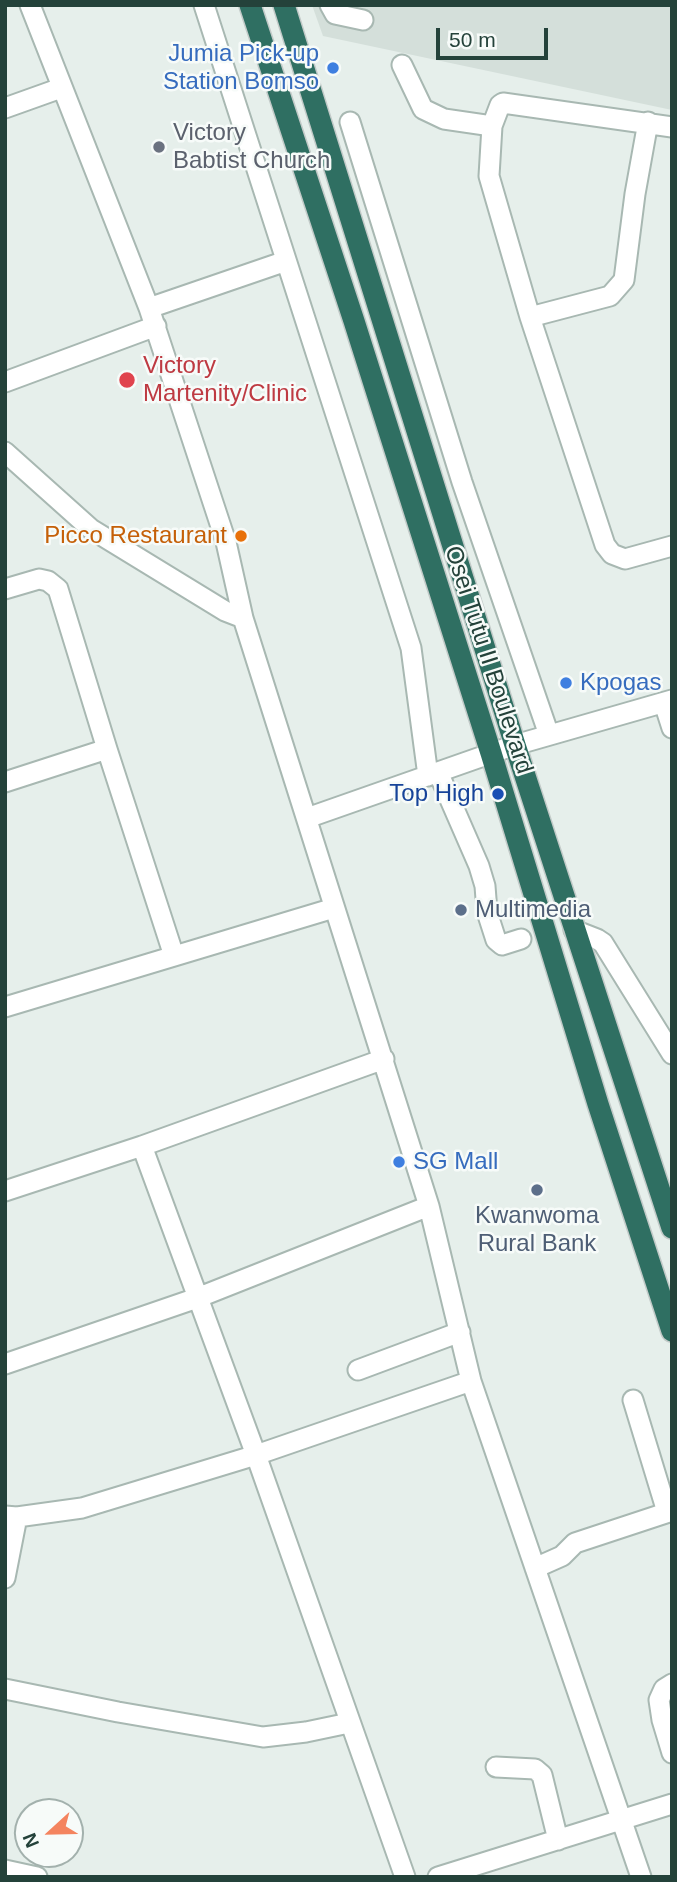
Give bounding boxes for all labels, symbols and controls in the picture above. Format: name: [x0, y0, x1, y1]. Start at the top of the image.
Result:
scale bar: [439, 14, 551, 58]
text: 50 m: [449, 28, 496, 51]
place label: Jumia Pick-up Station Bomso: [163, 40, 319, 96]
marker: Jumia Pick-up Station Bomso: [325, 60, 341, 76]
place label: Victory Babtist Church: [173, 119, 330, 175]
marker: Victory Babtist Church: [151, 139, 167, 155]
place label: Victory Martenity/Clinic: [143, 352, 307, 408]
marker: Victory Martenity/Clinic: [117, 370, 137, 390]
place label: Picco Restaurant: [44, 522, 227, 550]
marker: Picco Restaurant: [233, 528, 249, 544]
street label: Osei Tutu II Boulevard: [438, 542, 538, 778]
place label: Kpogas: [580, 669, 661, 697]
marker: Kpogas: [558, 675, 574, 691]
place label: Top High: [389, 780, 484, 808]
marker: Top High: [490, 786, 506, 802]
place label: Multimedia: [475, 896, 591, 924]
marker: Multimedia: [453, 902, 469, 918]
place label: SG Mall: [413, 1148, 498, 1176]
marker: SG Mall: [391, 1154, 407, 1170]
marker: Kwanwoma Rural Bank: [529, 1182, 545, 1198]
place label: Kwanwoma Rural Bank: [475, 1202, 599, 1258]
north arrow: [14, 1798, 84, 1868]
text: N: [19, 1830, 43, 1851]

